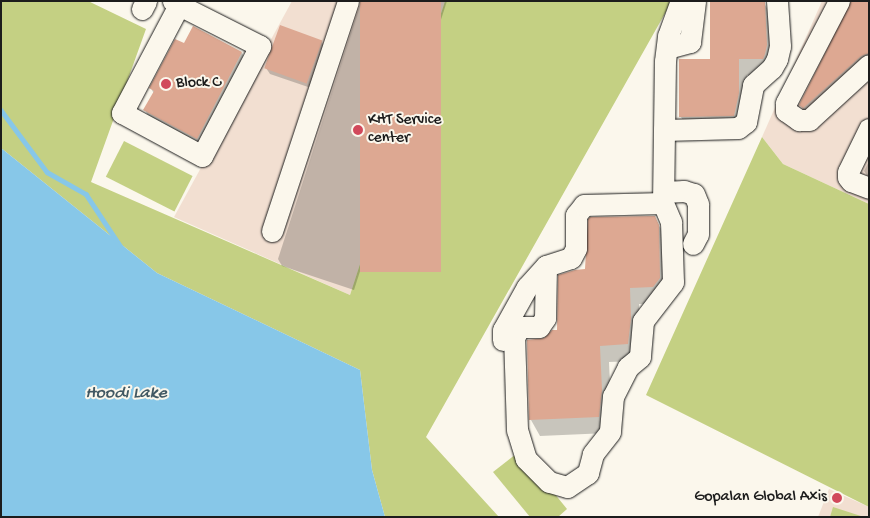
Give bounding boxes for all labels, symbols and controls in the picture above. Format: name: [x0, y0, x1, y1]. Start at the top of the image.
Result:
place label: Block C: [176, 74, 221, 94]
marker: Block C: [160, 78, 172, 90]
place label: KHT Service center: [368, 111, 441, 149]
marker: KHT Service center: [352, 124, 364, 136]
water label: Hoodi Lake: [85, 383, 167, 405]
place label: Gopalan Global Axis: [694, 488, 827, 508]
marker: Gopalan Global Axis: [831, 492, 843, 504]

